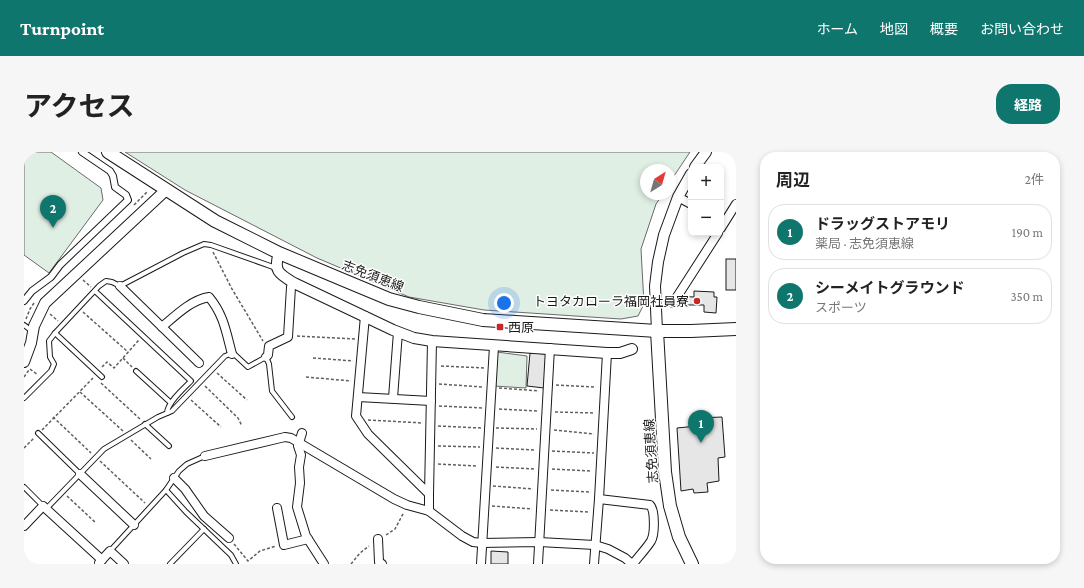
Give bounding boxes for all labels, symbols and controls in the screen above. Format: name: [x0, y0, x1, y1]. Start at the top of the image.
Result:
text: Turnpoint: [20, 18, 104, 39]
text: ホーム: [816, 21, 858, 37]
text: 地図: [880, 21, 908, 37]
text: 概要: [930, 21, 958, 37]
text: お問い合わせ: [980, 21, 1064, 37]
button: 経路: [996, 84, 1060, 124]
text: アクセス: [24, 91, 135, 122]
north arrow: [640, 164, 676, 200]
map controls: [688, 164, 724, 236]
button: +: [688, 164, 724, 200]
text: 周辺: [776, 171, 810, 190]
text: 2件: [1025, 172, 1044, 187]
pin: 2: [40, 195, 66, 228]
button: −: [688, 200, 724, 236]
text: ドラッグストアモリ: [815, 216, 950, 232]
text: 1: [788, 225, 792, 240]
text: 190 m: [1012, 225, 1043, 240]
text: 薬局 · 志免須恵線: [815, 236, 914, 251]
street label: 志免須恵線: [340, 257, 406, 295]
text: シーメイトグラウンド: [815, 280, 964, 296]
text: 2: [787, 289, 793, 304]
text: 350 m: [1010, 289, 1043, 304]
your location: [494, 293, 514, 313]
place label: トヨタカローラ福岡社員寮: [533, 294, 689, 309]
marker: トヨタカローラ福岡社員寮: [692, 296, 702, 306]
text: スポーツ: [815, 300, 867, 315]
place label: 西原: [508, 320, 534, 335]
marker: 西原: [495, 322, 505, 332]
pin: 1: [688, 410, 714, 443]
street label: 志免須恵線: [641, 418, 661, 484]

